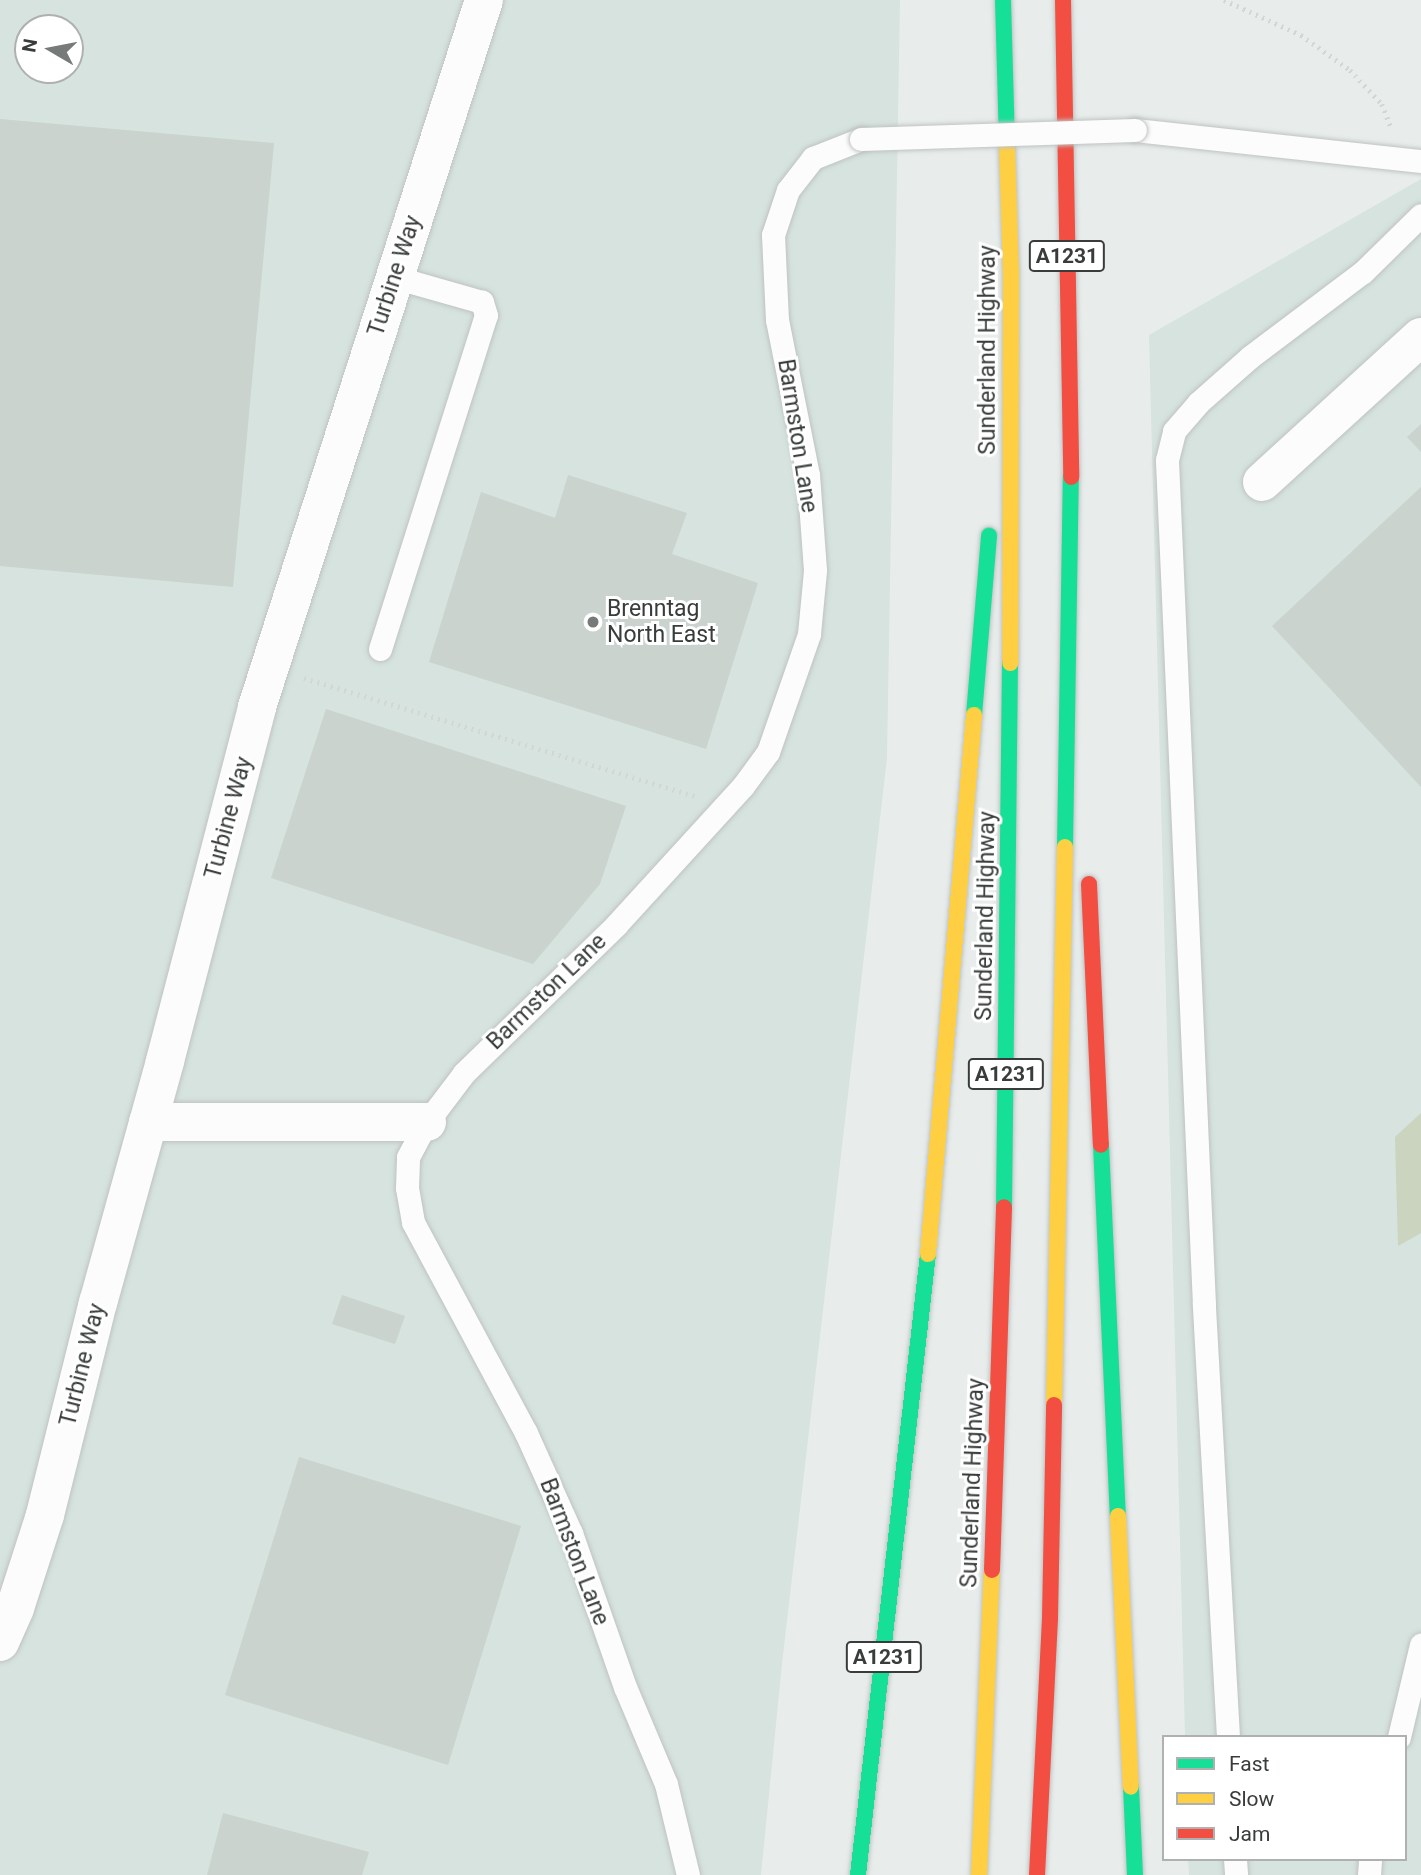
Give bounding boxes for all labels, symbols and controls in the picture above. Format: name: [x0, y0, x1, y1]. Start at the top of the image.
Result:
north arrow: [14, 14, 84, 84]
text: N: [17, 37, 42, 54]
street label: Turbine Way: [362, 212, 428, 340]
road number: A1231: [1028, 238, 1106, 274]
street label: Sunderland Highway: [974, 245, 1002, 455]
street label: Barmston Lane: [771, 357, 823, 515]
place label: Brenntag North East: [607, 595, 716, 649]
marker: Brenntag North East: [585, 614, 601, 630]
street label: Turbine Way: [199, 754, 259, 882]
street label: Sunderland Highway: [970, 811, 1002, 1021]
street label: Barmston Lane: [482, 928, 612, 1056]
road number: A1231: [968, 1056, 1044, 1092]
street label: Turbine Way: [54, 1301, 112, 1429]
street label: Sunderland Highway: [956, 1378, 990, 1588]
street label: Barmston Lane: [533, 1475, 615, 1629]
road number: A1231: [846, 1640, 922, 1674]
legend: [1162, 1735, 1407, 1861]
text: Fast: [1229, 1752, 1269, 1776]
text: Slow: [1229, 1787, 1274, 1811]
text: Jam: [1229, 1822, 1270, 1846]

